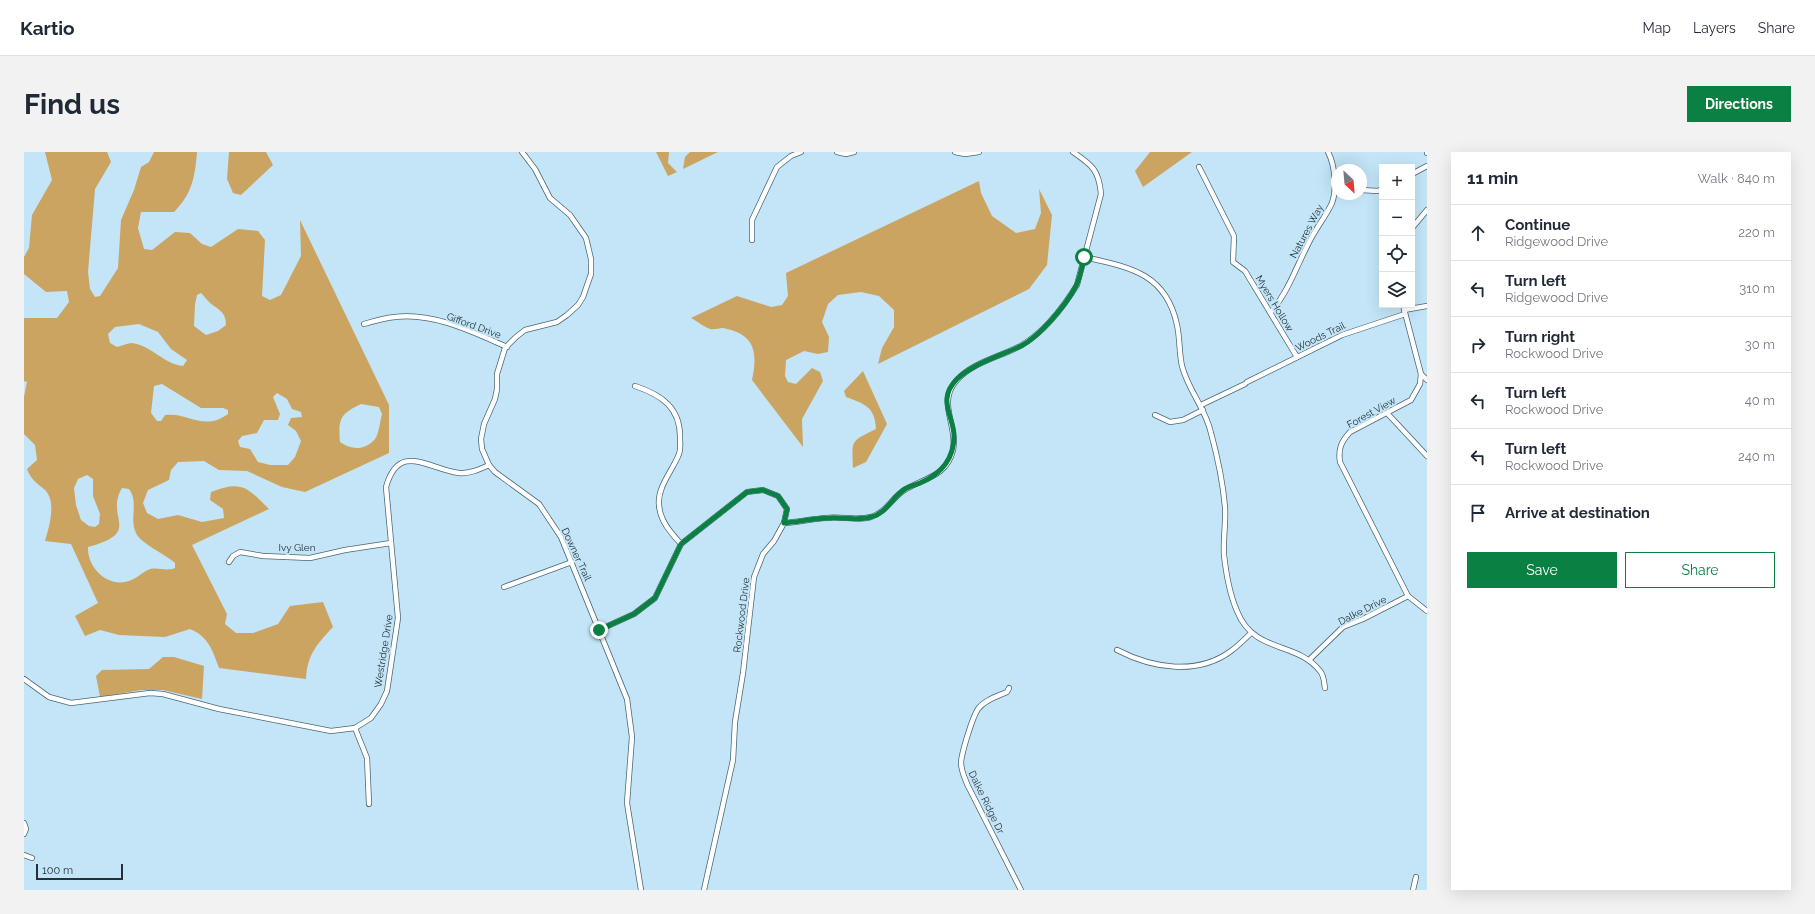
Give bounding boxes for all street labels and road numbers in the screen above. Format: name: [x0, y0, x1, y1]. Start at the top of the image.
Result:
street label: Natures Way: [1288, 202, 1325, 260]
street label: Myers Hollow: [1254, 273, 1296, 333]
street label: Gifford Drive: [445, 311, 503, 340]
street label: Woods Trail: [1294, 320, 1347, 353]
street label: Forest View: [1345, 395, 1398, 430]
street label: Downer Trail: [559, 526, 594, 583]
street label: Ivy Glen: [278, 542, 316, 553]
street label: Rockwood Drive: [731, 577, 752, 653]
street label: Dalke Drive: [1336, 594, 1388, 627]
street label: Westridge Drive: [372, 613, 395, 689]
street label: Dalke Ridge Dr: [967, 769, 1007, 836]

